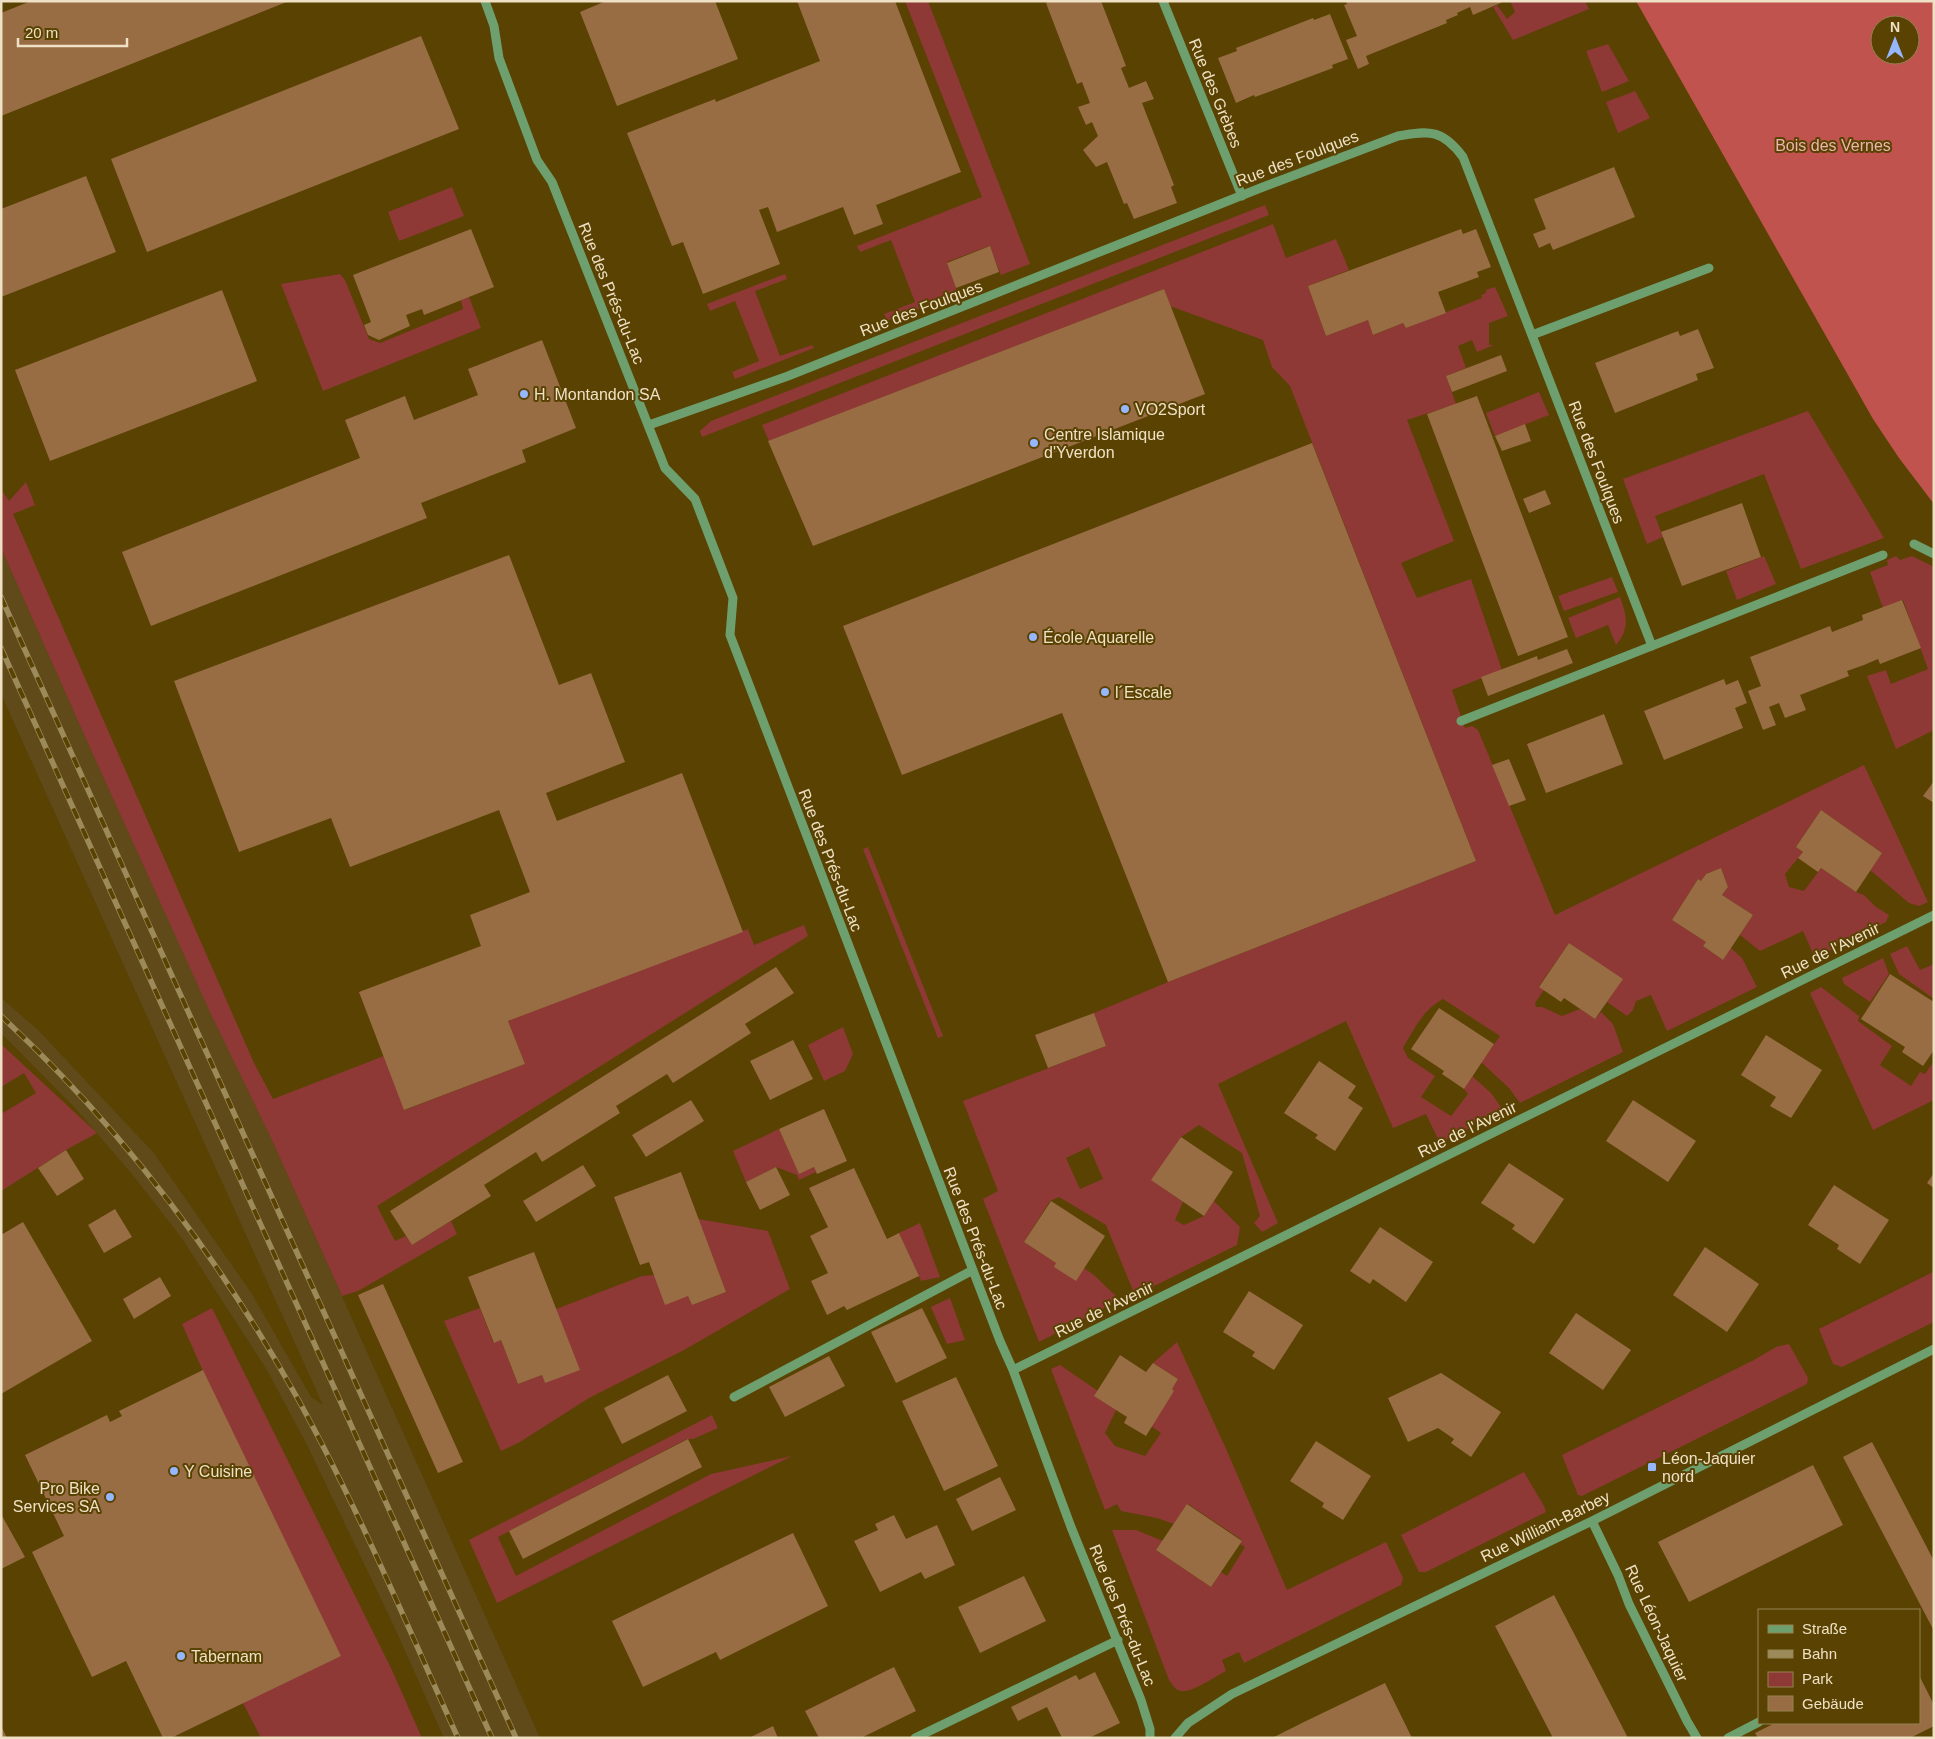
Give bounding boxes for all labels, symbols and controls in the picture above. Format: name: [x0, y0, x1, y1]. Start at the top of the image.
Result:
scale bar: [18, 15, 126, 47]
north arrow: [1870, 15, 1920, 65]
text: N: [1890, 19, 1900, 35]
text: 20 m: [25, 24, 58, 41]
street label: Rue des Grèbes: [1186, 36, 1245, 150]
street label: Rue des Foulques: [1234, 127, 1361, 190]
park label: Bois des Vernes: [1775, 137, 1891, 154]
street label: Rue des Prés-du-Lac: [575, 220, 648, 366]
street label: Rue des Foulques: [858, 277, 985, 340]
place label: H. Montandon SA: [534, 386, 661, 403]
marker: H. Montandon SA: [518, 388, 530, 400]
street label: Rue des Foulques: [1565, 399, 1628, 526]
place label: VO2Sport: [1135, 401, 1206, 418]
marker: VO2Sport: [1119, 403, 1131, 415]
place label: Centre Islamique d'Yverdon: [1044, 426, 1165, 461]
marker: Centre Islamique d'Yverdon: [1028, 437, 1040, 449]
place label: École Aquarelle: [1043, 628, 1154, 646]
marker: École Aquarelle: [1027, 631, 1039, 643]
place label: l´Escale: [1115, 684, 1172, 701]
marker: l´Escale: [1099, 686, 1111, 698]
street label: Rue des Prés-du-Lac: [796, 787, 866, 934]
street label: Rue de l'Avenir: [1778, 919, 1883, 982]
street label: Rue de l'Avenir: [1415, 1098, 1520, 1161]
street label: Rue des Prés-du-Lac: [941, 1165, 1011, 1312]
street label: Rue de l'Avenir: [1052, 1278, 1157, 1341]
place label: Léon-Jaquier nord: [1662, 1450, 1756, 1485]
marker: Léon-Jaquier nord: [1646, 1461, 1658, 1473]
place label: Y Cuisine: [184, 1463, 252, 1480]
marker: Y Cuisine: [168, 1465, 180, 1477]
place label: Pro Bike Services SA: [13, 1480, 100, 1515]
street label: Rue William-Barbey: [1478, 1488, 1612, 1565]
marker: Pro Bike Services SA: [104, 1491, 116, 1503]
street label: Rue des Prés-du-Lac: [1086, 1542, 1159, 1688]
street label: Rue Léon-Jaquier: [1622, 1562, 1691, 1685]
legend: [1758, 1609, 1920, 1724]
text: Straße: [1802, 1620, 1847, 1637]
text: Bahn: [1802, 1645, 1837, 1662]
place label: Tabernam: [191, 1648, 262, 1665]
marker: Tabernam: [175, 1650, 187, 1662]
text: Park: [1802, 1670, 1833, 1687]
text: Gebäude: [1802, 1695, 1864, 1712]

